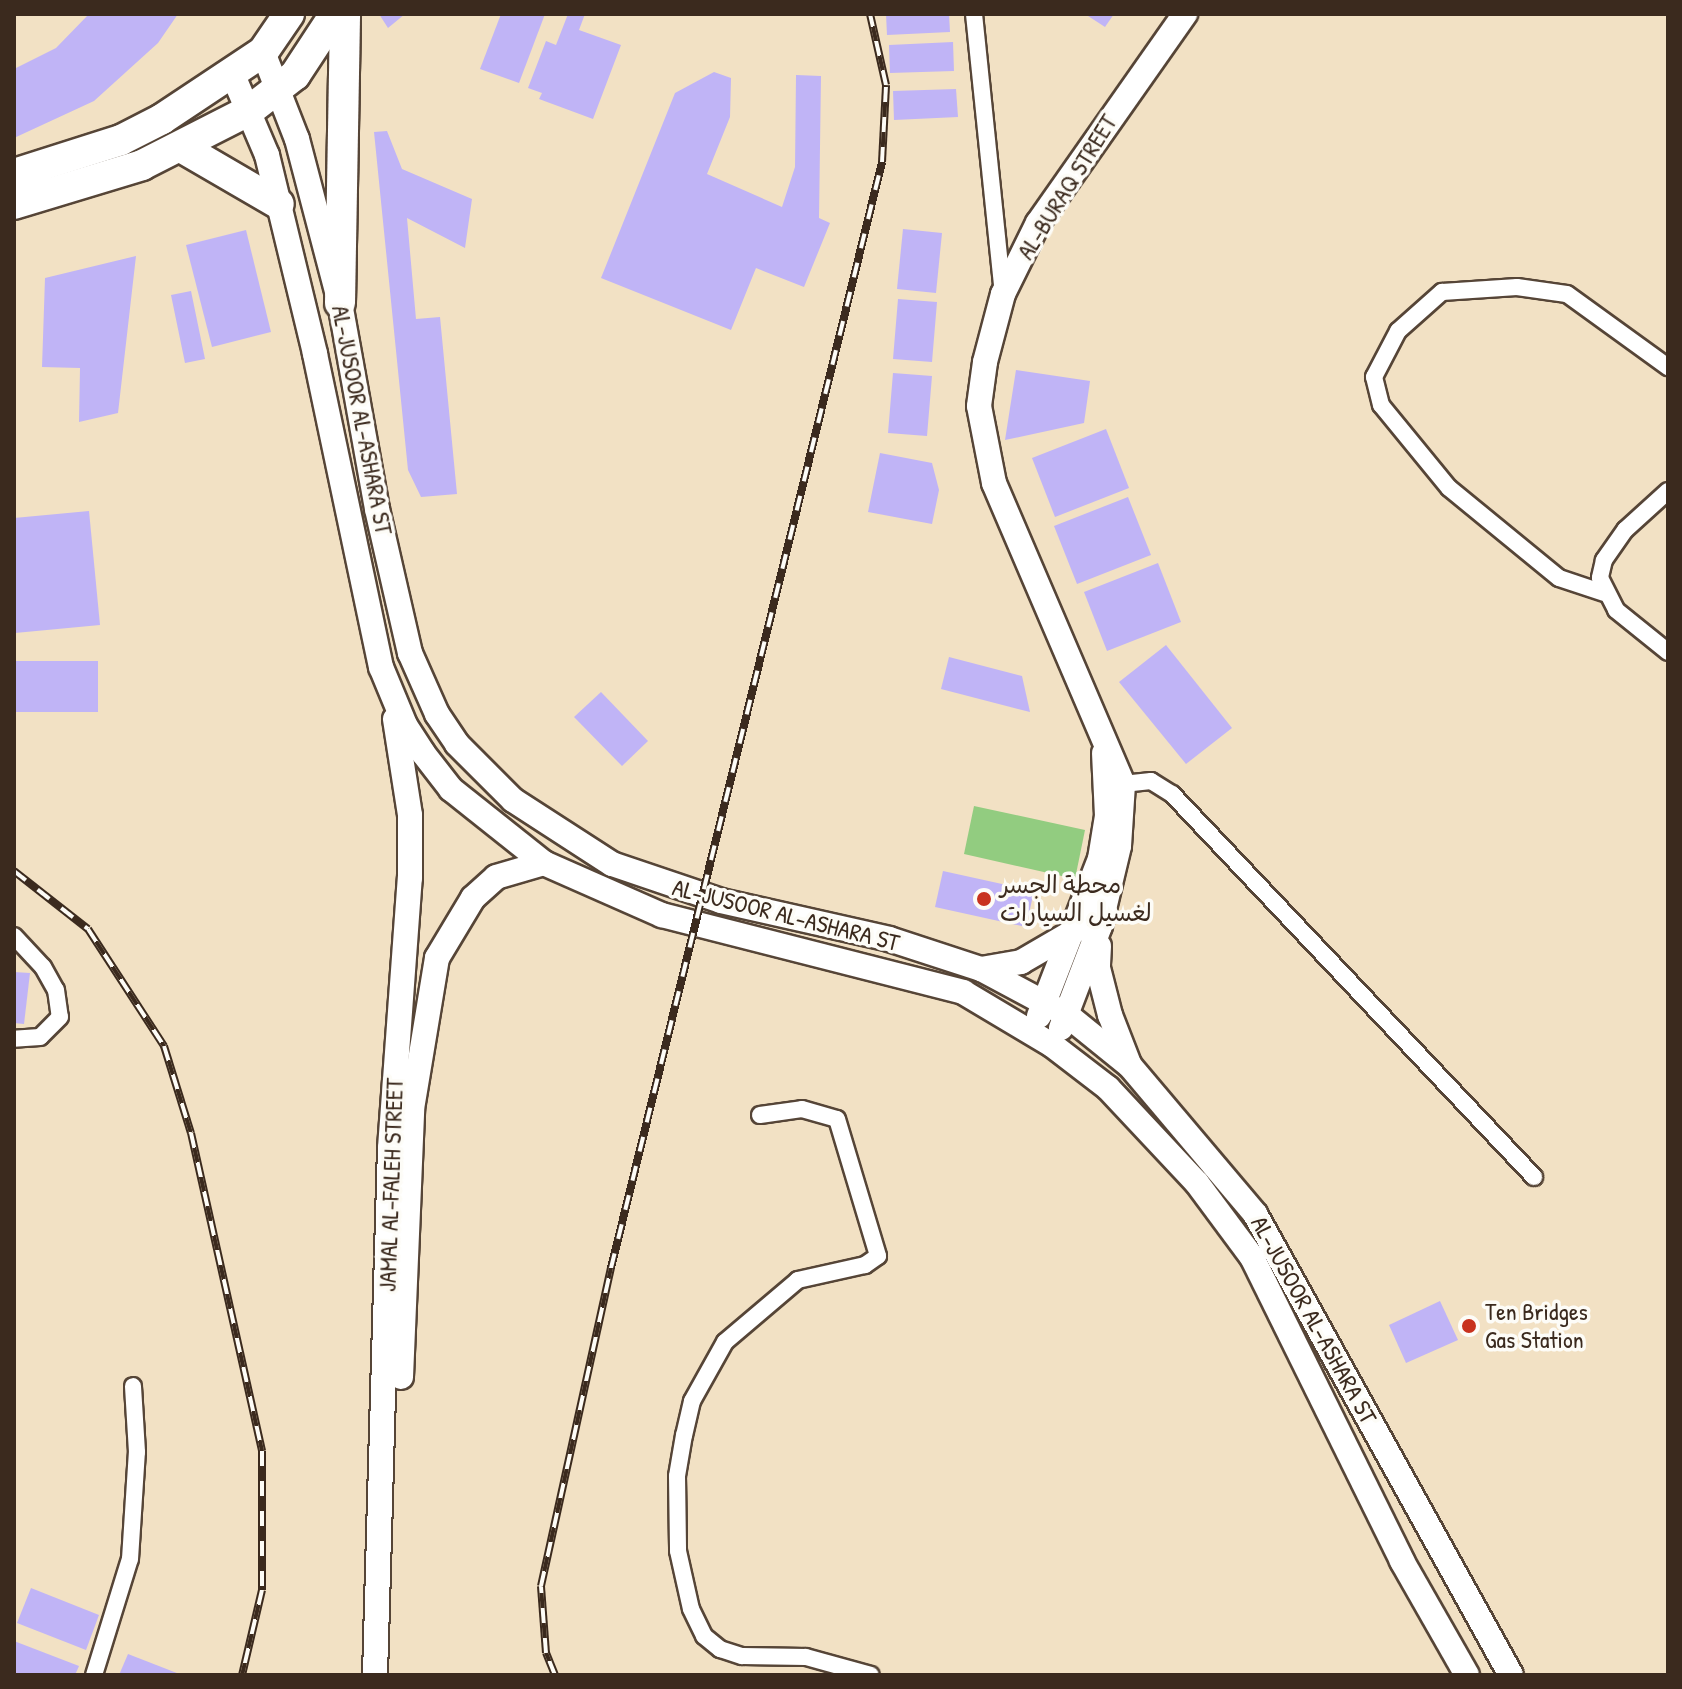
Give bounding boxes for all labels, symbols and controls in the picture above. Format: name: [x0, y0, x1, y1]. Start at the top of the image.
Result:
street label: AL-BURAQ STREET: [1011, 109, 1123, 265]
street label: AL-JUSOOR AL-ASHARA ST: [326, 303, 398, 537]
place label: محطة الجسر لغسيل السيارات: [1000, 871, 1152, 927]
street label: AL-JUSOOR AL-ASHARA ST: [670, 873, 902, 957]
marker: محطة الجسر لغسيل السيارات: [975, 890, 993, 908]
street label: JAMAL AL-FALEH STREET: [373, 1078, 409, 1292]
street label: AL-JUSOOR AL-ASHARA ST: [1245, 1211, 1383, 1429]
place label: Ten Bridges Gas Station: [1485, 1298, 1588, 1354]
marker: Ten Bridges Gas Station: [1460, 1317, 1478, 1335]

